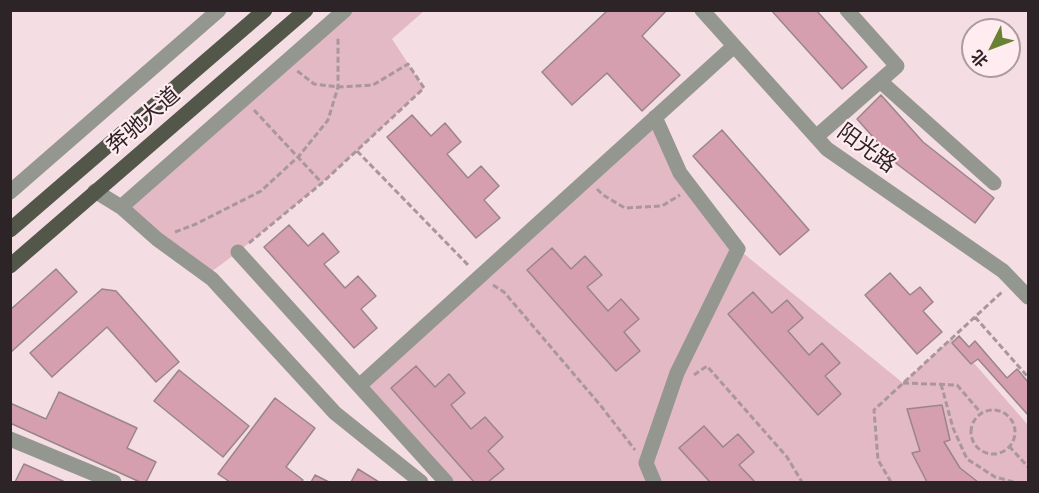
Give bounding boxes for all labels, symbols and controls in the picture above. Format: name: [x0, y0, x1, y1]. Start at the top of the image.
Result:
north arrow: [961, 18, 1021, 78]
text: 北: [966, 47, 991, 71]
street label: 奔驰大道: [101, 81, 185, 159]
street label: 阳光路: [833, 118, 901, 178]

